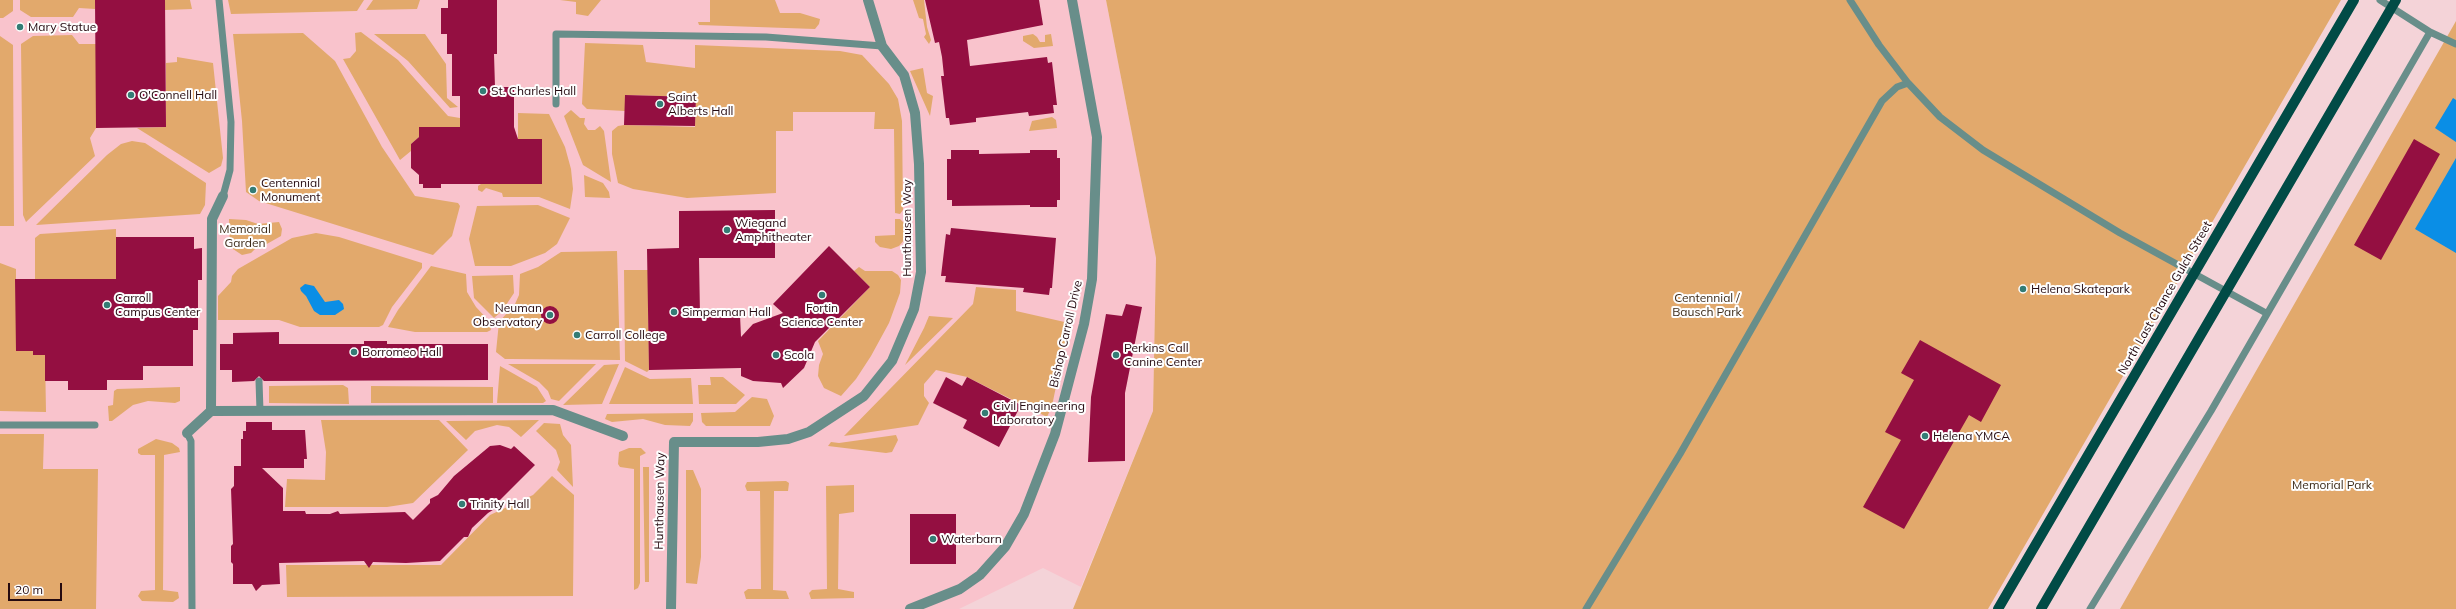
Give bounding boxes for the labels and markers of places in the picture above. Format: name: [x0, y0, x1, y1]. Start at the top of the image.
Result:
place label: Mary Statue: [28, 20, 96, 34]
marker: Mary Statue: [15, 22, 25, 32]
place label: St. Charles Hall: [491, 84, 576, 98]
marker: St. Charles Hall: [478, 86, 488, 96]
place label: O'Connell Hall: [139, 88, 217, 102]
marker: O'Connell Hall: [126, 90, 136, 100]
place label: Saint Alberts Hall: [668, 90, 733, 118]
marker: Saint Alberts Hall: [655, 99, 665, 109]
place label: Centennial Monument: [261, 176, 320, 204]
marker: Centennial Monument: [248, 185, 258, 195]
place label: Wiegand Amphitheater: [735, 216, 811, 244]
marker: Wiegand Amphitheater: [722, 225, 732, 235]
place label: Helena Skatepark: [2031, 282, 2130, 296]
marker: Helena Skatepark: [2018, 284, 2028, 294]
marker: Fortin Science Center: [817, 290, 827, 300]
place label: Carroll Campus Center: [115, 291, 200, 319]
marker: Carroll Campus Center: [102, 300, 112, 310]
place label: Neuman Observatory: [473, 301, 542, 329]
place label: Fortin Science Center: [781, 301, 863, 329]
place label: Simperman Hall: [682, 305, 771, 319]
marker: Simperman Hall: [669, 307, 679, 317]
marker: Neuman Observatory: [545, 310, 555, 320]
place label: Carroll College: [585, 328, 665, 342]
marker: Carroll College: [572, 330, 582, 340]
place label: Perkins Call Canine Center: [1124, 341, 1202, 369]
place label: Borromeo Hall: [362, 345, 442, 359]
marker: Borromeo Hall: [349, 347, 359, 357]
place label: Scola: [784, 348, 814, 362]
marker: Scola: [771, 350, 781, 360]
marker: Perkins Call Canine Center: [1111, 350, 1121, 360]
place label: Civil Engineering Laboratory: [993, 399, 1085, 427]
marker: Civil Engineering Laboratory: [980, 408, 990, 418]
place label: Helena YMCA: [1933, 429, 2010, 443]
marker: Helena YMCA: [1920, 431, 1930, 441]
place label: Trinity Hall: [470, 497, 529, 511]
marker: Trinity Hall: [457, 499, 467, 509]
place label: Waterbarn: [941, 532, 1002, 546]
marker: Waterbarn: [928, 534, 938, 544]

